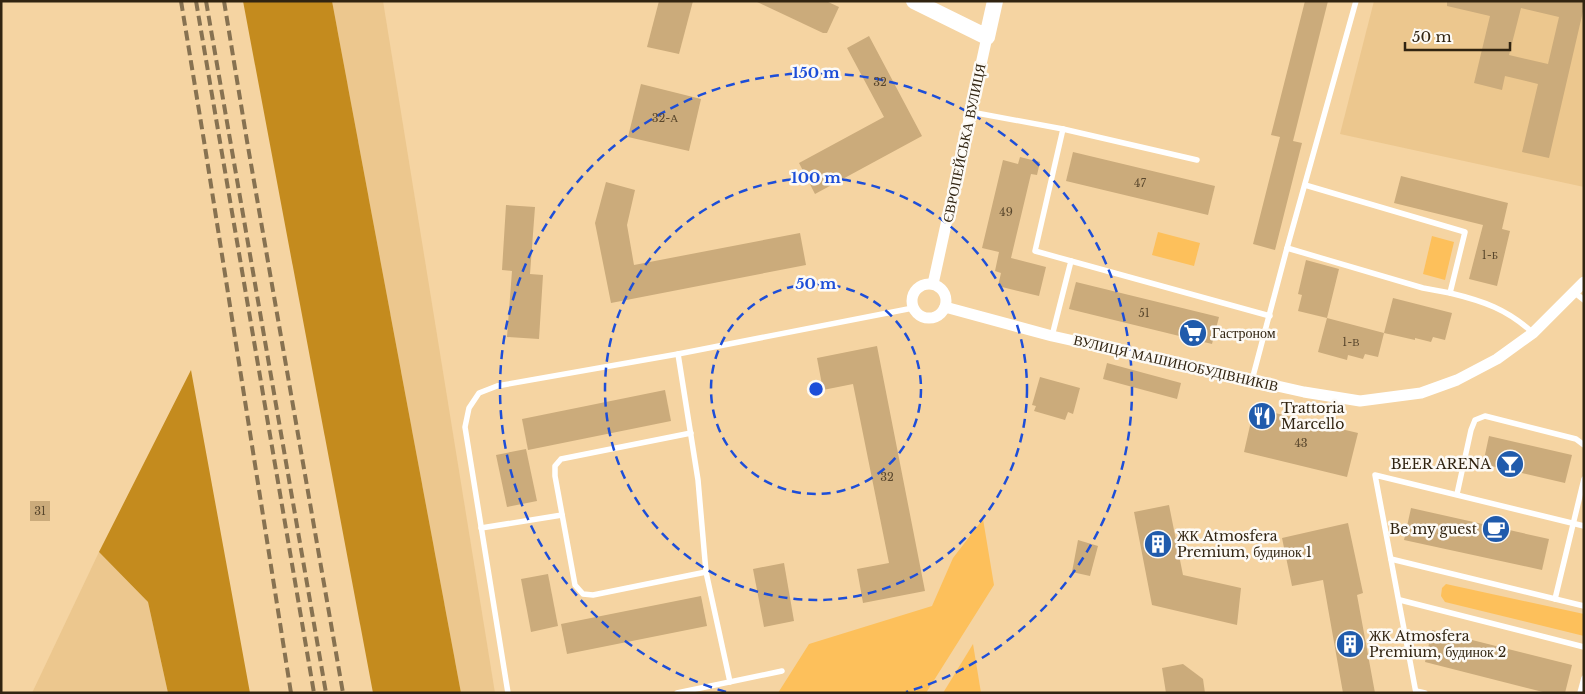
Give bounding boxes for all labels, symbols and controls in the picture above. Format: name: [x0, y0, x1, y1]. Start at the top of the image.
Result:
scale bar: [1405, 20, 1510, 52]
text: 50 m: [1412, 27, 1452, 46]
street label: ЄВРОПЕЙСЬКА ВУЛИЦЯ: [938, 62, 990, 224]
text: 150 m: [792, 63, 840, 82]
house number: 32: [873, 75, 887, 89]
house number: 32-А: [652, 111, 678, 125]
text: 100 m: [791, 168, 841, 187]
house number: 47: [1134, 176, 1146, 190]
house number: 49: [999, 205, 1013, 219]
house number: 1-Б: [1482, 248, 1498, 262]
text: 50 m: [796, 274, 837, 293]
house number: 51: [1138, 306, 1150, 320]
supermarket icon: Гастроном: [1178, 318, 1208, 348]
place label: Гастроном: [1212, 324, 1276, 342]
street label: ВУЛИЦЯ МАШИНОБУДІВНИКІВ: [1072, 331, 1280, 395]
house number: 1-В: [1342, 335, 1360, 349]
centre of rings: [807, 380, 825, 398]
place label: Trattoria Marcello: [1281, 399, 1345, 433]
restaurant icon: Trattoria Marcello: [1247, 401, 1277, 431]
house number: 43: [1294, 436, 1308, 450]
bar icon: BEER ARENA: [1495, 449, 1525, 479]
place label: BEER ARENA: [1391, 455, 1491, 473]
house number: 32: [880, 470, 894, 484]
house number: 31: [34, 504, 46, 518]
cafe icon: Be my guest: [1481, 514, 1511, 544]
place label: Be my guest: [1389, 520, 1478, 538]
place label: ЖК Atmosfera Premium, будинок 1: [1177, 527, 1312, 561]
building icon: ЖК Atmosfera Premium, будинок 1: [1143, 529, 1173, 559]
place label: ЖК Atmosfera Premium, будинок 2: [1369, 627, 1506, 661]
building icon: ЖК Atmosfera Premium, будинок 2: [1335, 629, 1365, 659]

